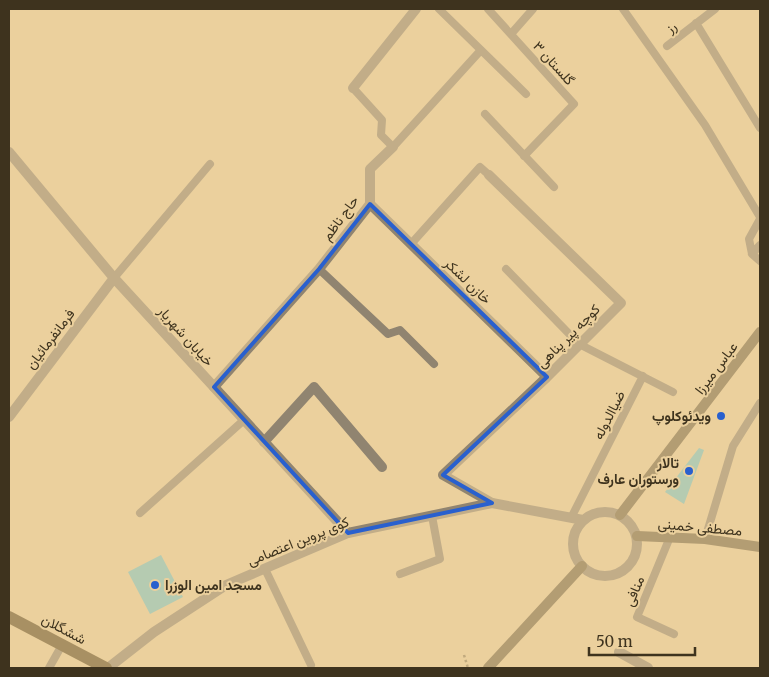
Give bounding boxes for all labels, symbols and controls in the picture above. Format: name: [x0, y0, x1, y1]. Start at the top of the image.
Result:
street label: رز: [661, 17, 680, 38]
street label: گلستان ۳: [529, 37, 579, 89]
street label: حاج ناظم: [318, 192, 364, 245]
street label: خازن لشکر: [440, 253, 495, 308]
street label: کوچه پیر پناهی: [532, 300, 604, 372]
street label: خیابان شهریار: [154, 301, 218, 370]
street label: فرمانفرمائیان: [22, 305, 78, 373]
street label: عباس میرزا: [690, 338, 742, 398]
street label: ضیاالدوله: [589, 387, 629, 443]
place label: ویدئوکلوپ: [652, 407, 711, 426]
marker: ویدئوکلوپ: [715, 410, 727, 422]
place label: تالار ورستوران عارف: [597, 454, 679, 488]
marker: تالار ورستوران عارف: [683, 465, 695, 477]
street label: کوی پروین اعتصامی: [244, 512, 352, 571]
street label: مصطفی خمینی: [657, 514, 743, 540]
street label: منافی: [620, 573, 648, 609]
place label: مسجد امین الوزرا: [165, 576, 262, 594]
marker: مسجد امین الوزرا: [149, 579, 161, 591]
street label: ششگلان: [39, 610, 89, 648]
scale bar: [589, 624, 695, 656]
text: 50 m: [596, 632, 633, 651]

